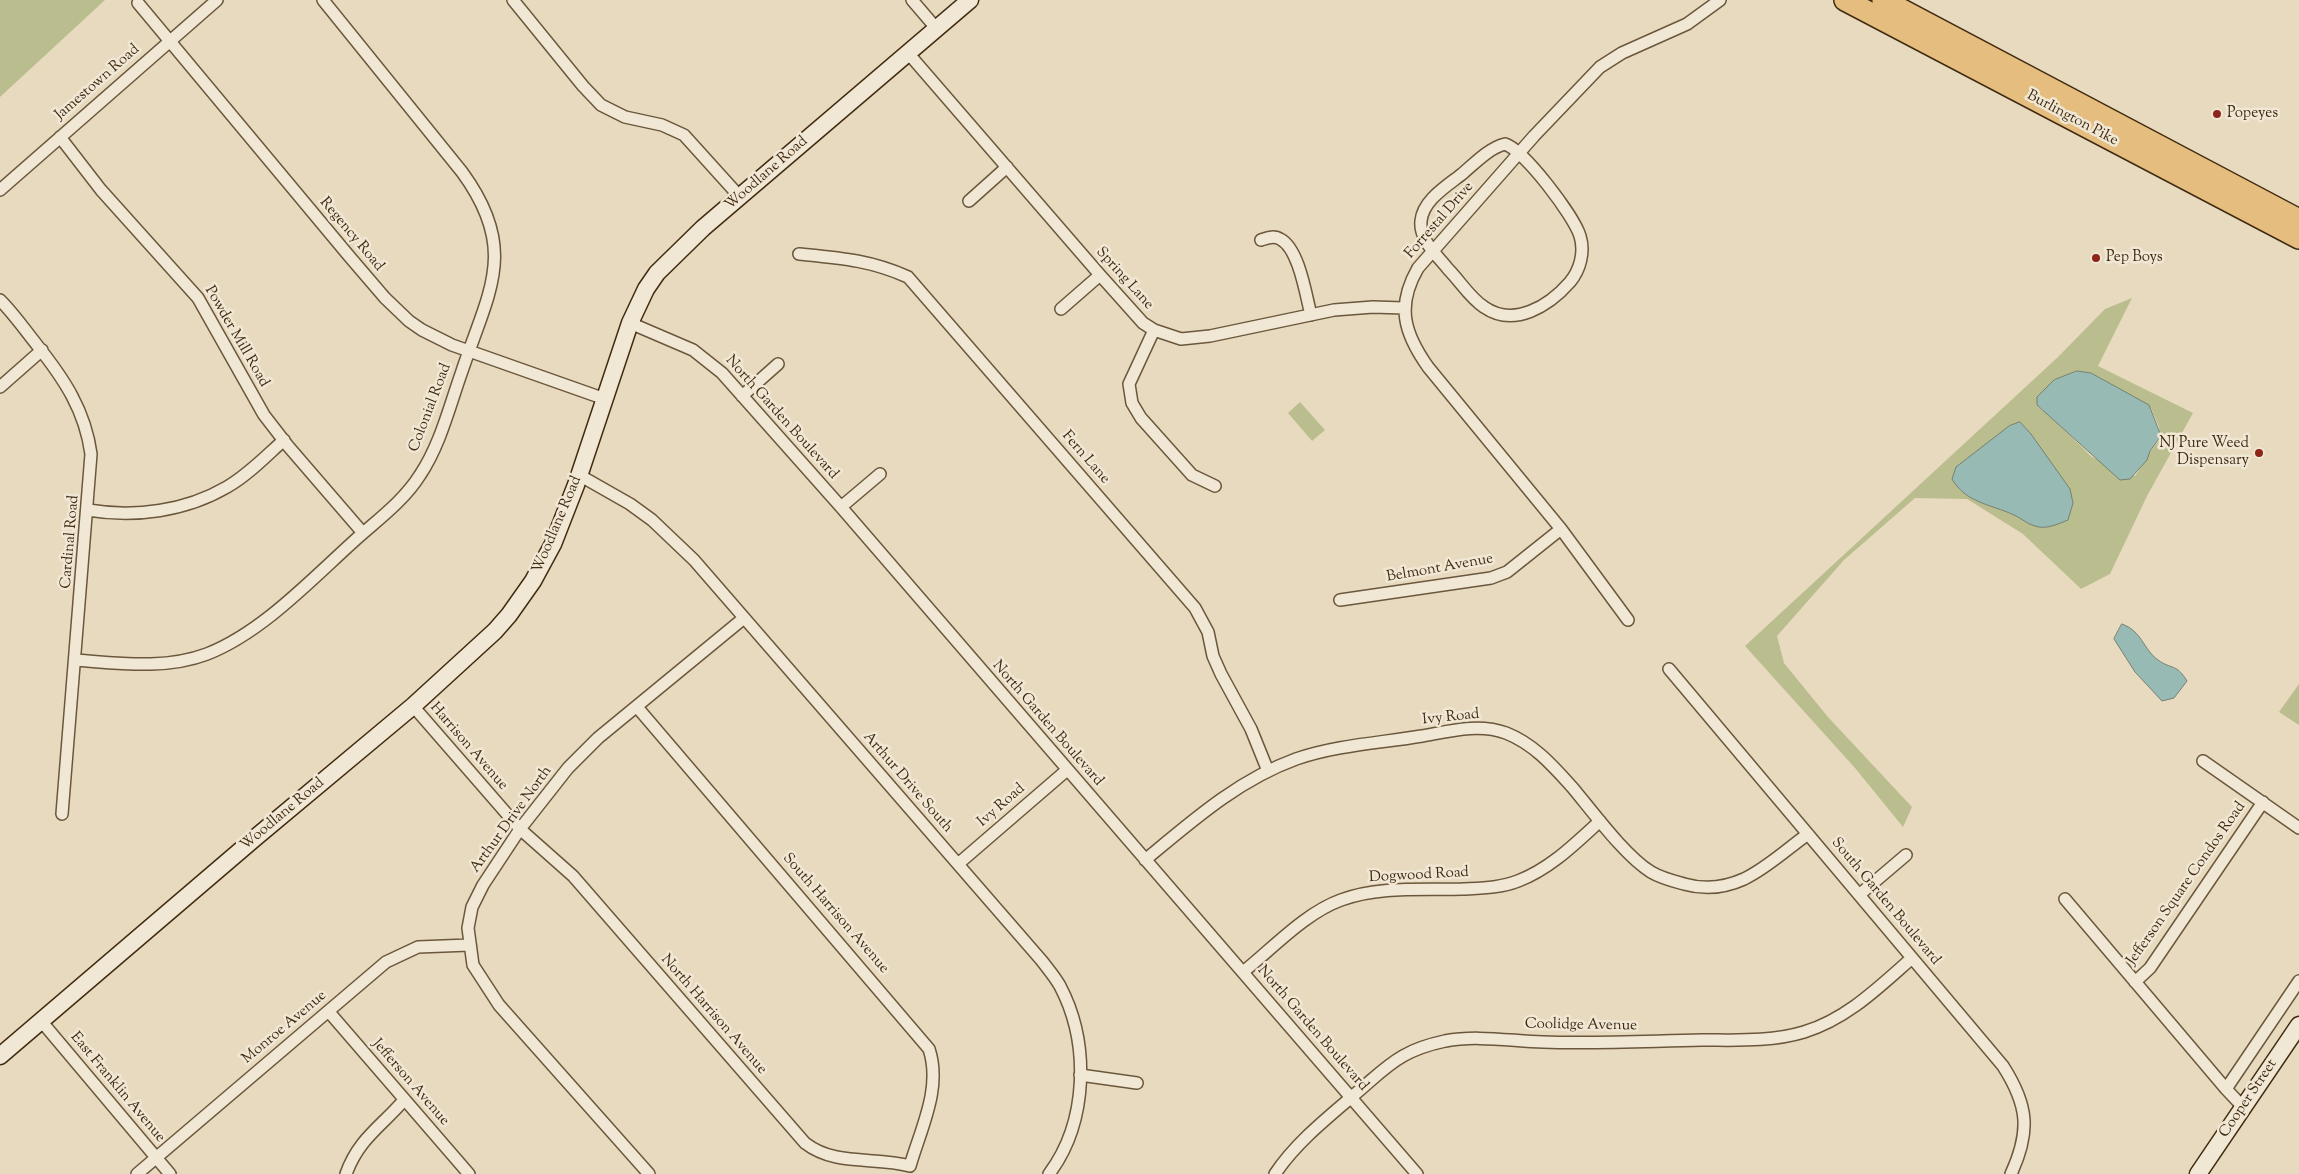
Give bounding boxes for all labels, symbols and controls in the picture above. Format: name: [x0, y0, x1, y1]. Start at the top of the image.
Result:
street label: Jamestown Road: [52, 41, 144, 125]
street label: Burlington Pike: [2023, 87, 2121, 151]
place label: Popeyes: [2227, 105, 2278, 123]
marker: Popeyes: [2211, 108, 2223, 120]
street label: Woodlane Road: [722, 133, 812, 215]
street label: Forrestal Drive: [1402, 179, 1478, 263]
street label: Regency Road: [315, 194, 387, 276]
street label: Spring Lane: [1091, 244, 1157, 314]
place label: Pep Boys: [2106, 249, 2163, 267]
marker: Pep Boys: [2090, 252, 2102, 264]
street label: Powder Mill Road: [200, 283, 272, 391]
street label: North Garden Boulevard: [721, 352, 841, 484]
street label: Colonial Road: [406, 361, 456, 455]
street label: Fern Lane: [1057, 428, 1113, 488]
place label: NJ Pure Weed Dispensary: [2159, 435, 2249, 470]
marker: NJ Pure Weed Dispensary: [2253, 447, 2265, 459]
street label: Woodlane Road: [529, 474, 587, 576]
street label: Cardinal Road: [58, 494, 84, 590]
street label: Belmont Avenue: [1385, 551, 1495, 587]
street label: North Garden Boulevard: [988, 658, 1106, 790]
street label: Harrison Avenue: [425, 699, 511, 795]
street label: Ivy Road: [1422, 706, 1480, 730]
street label: Arthur Drive South: [858, 729, 956, 837]
street label: Arthur Drive North: [467, 763, 557, 877]
street label: Woodlane Road: [237, 775, 329, 855]
street label: Ivy Road: [975, 780, 1029, 832]
street label: Jefferson Square Condos Road: [2124, 799, 2250, 969]
street label: South Garden Boulevard: [1826, 835, 1944, 969]
street label: South Harrison Avenue: [778, 850, 892, 978]
street label: Dogwood Road: [1369, 864, 1469, 888]
street label: North Harrison Avenue: [656, 951, 770, 1079]
street label: North Garden Boulevard: [1253, 963, 1371, 1095]
street label: Monroe Avenue: [239, 987, 331, 1069]
street label: Coolidge Avenue: [1525, 1016, 1637, 1036]
street label: East Franklin Avenue: [66, 1029, 168, 1147]
street label: Jefferson Avenue: [367, 1036, 453, 1130]
street label: Cooper Street: [2216, 1056, 2282, 1142]

